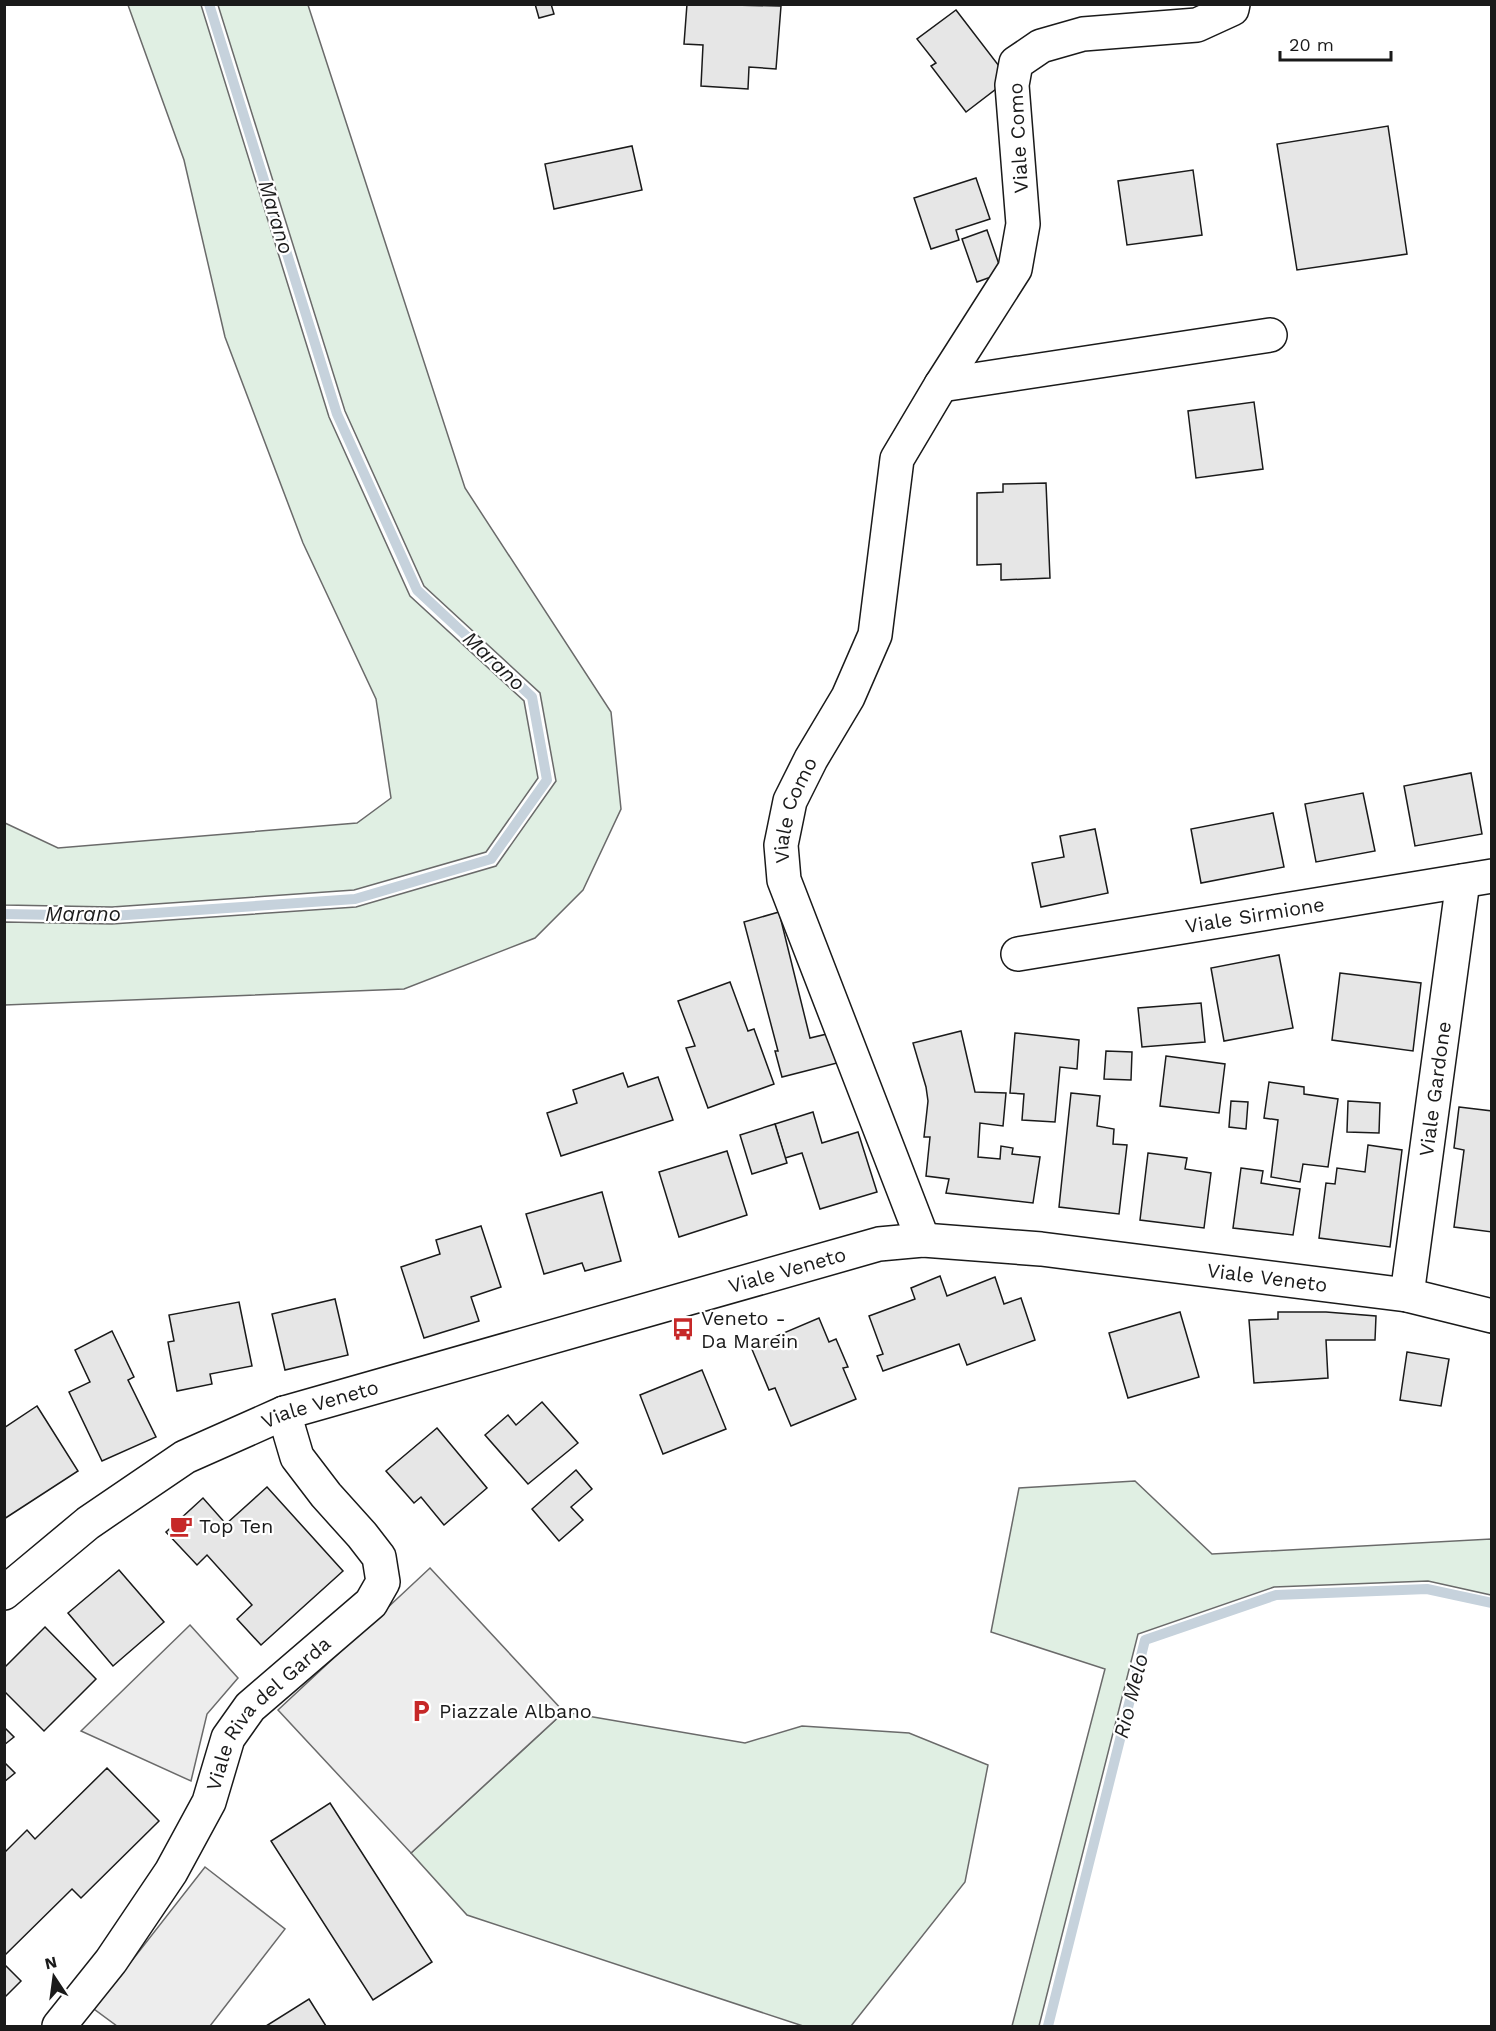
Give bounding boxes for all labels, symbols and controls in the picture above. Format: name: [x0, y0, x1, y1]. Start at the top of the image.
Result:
scale bar: [1280, 24, 1391, 62]
text: 20 m: [1289, 34, 1334, 55]
street label: Viale Como: [1003, 82, 1033, 194]
water label: Marano: [253, 177, 300, 257]
water label: Marano: [458, 626, 531, 696]
street label: Viale Como: [769, 753, 822, 864]
street label: Viale Sirmione: [1183, 892, 1326, 938]
water label: Marano: [45, 901, 121, 926]
street label: Viale Gardone: [1414, 1020, 1456, 1158]
street label: Viale Veneto: [726, 1242, 849, 1298]
street label: Viale Veneto: [1206, 1258, 1329, 1297]
place label: Veneto - Da Marein: [701, 1306, 798, 1353]
bus stop icon: Veneto - Da Marein: [670, 1316, 696, 1342]
street label: Viale Veneto: [258, 1375, 381, 1434]
cafe icon: Top Ten: [168, 1513, 194, 1539]
place label: Top Ten: [199, 1514, 274, 1538]
street label: Viale Riva del Garda: [201, 1631, 335, 1793]
water label: Rio Melo: [1108, 1651, 1153, 1741]
parking icon: Piazzale Albano: [408, 1698, 434, 1724]
place label: Piazzale Albano: [439, 1699, 592, 1723]
north arrow: [24, 1947, 84, 2007]
text: N: [43, 1952, 59, 1973]

